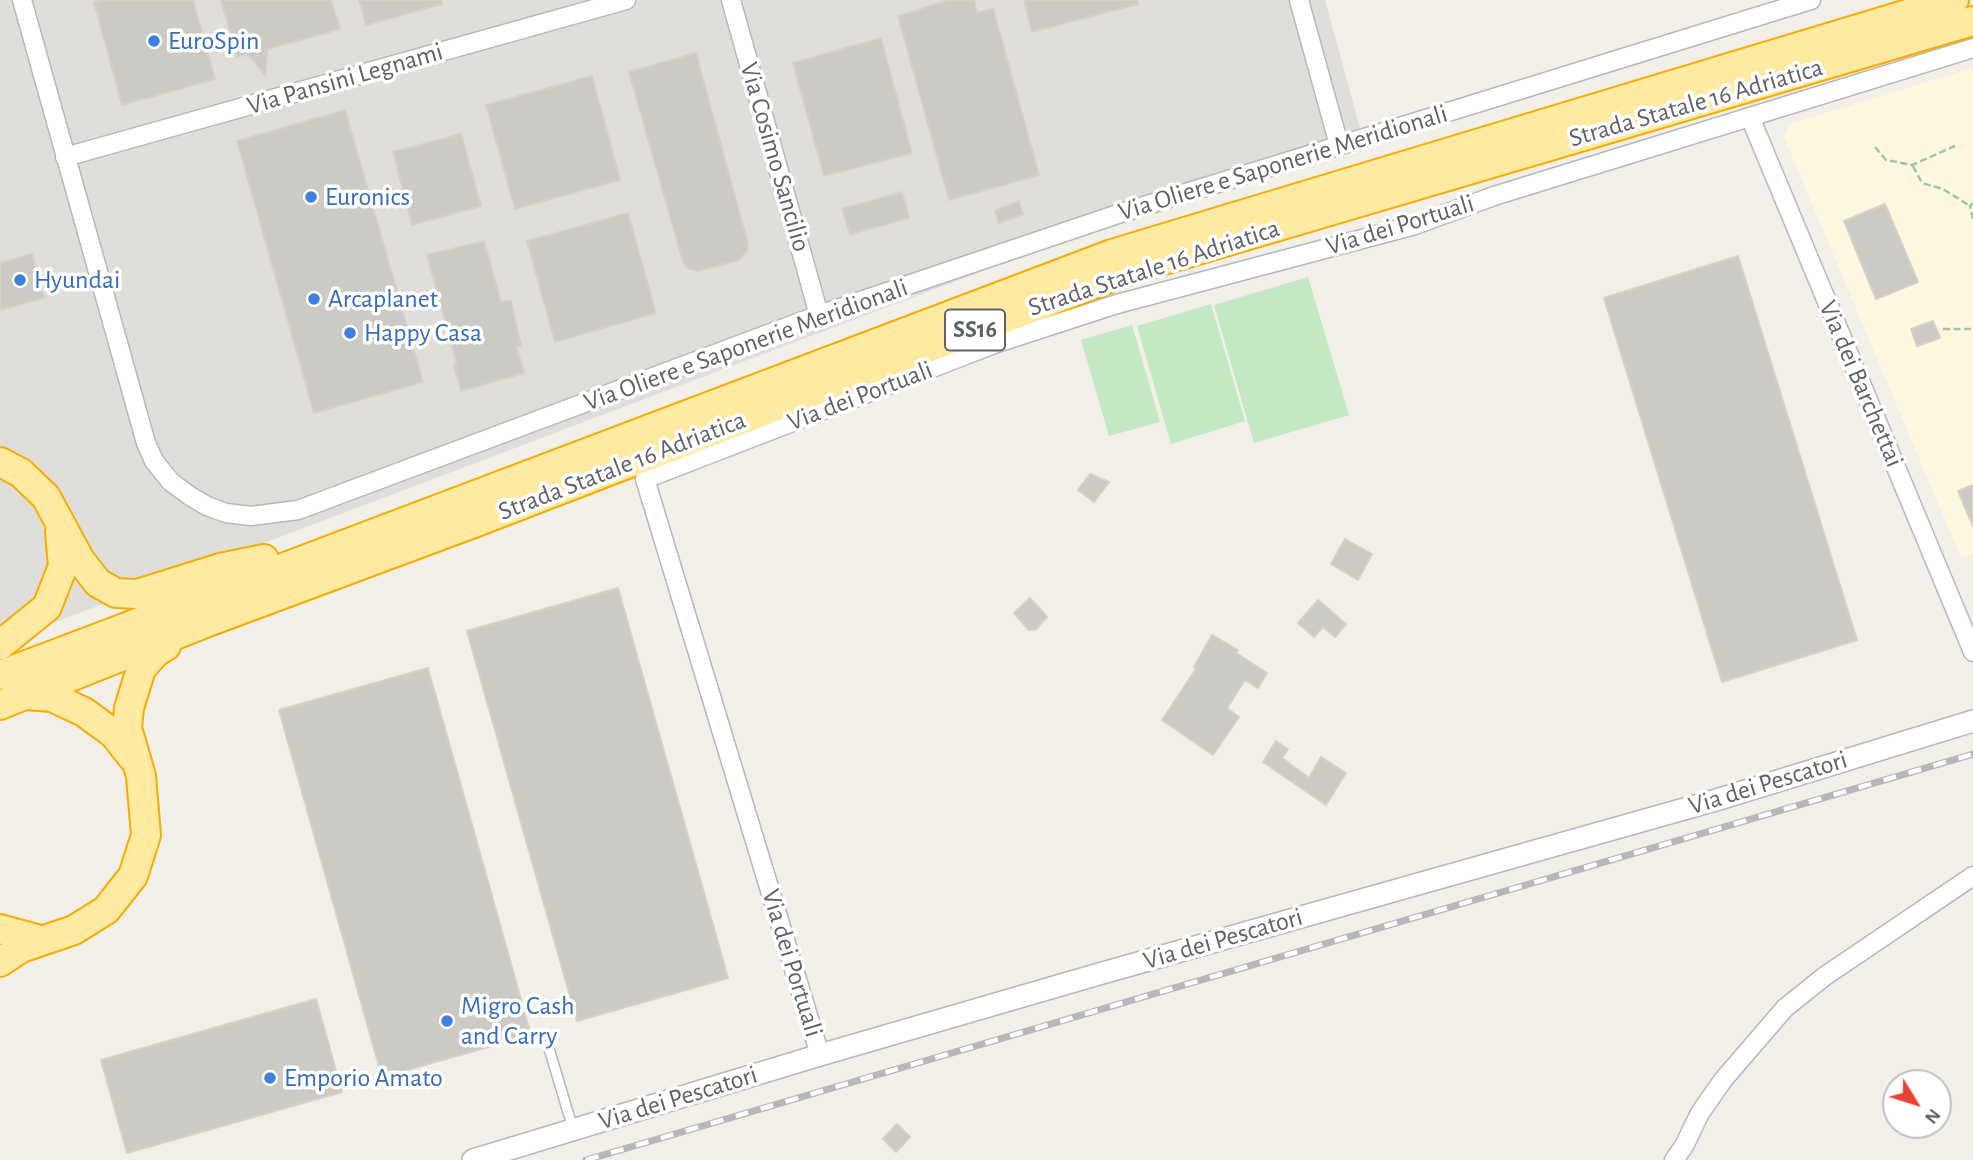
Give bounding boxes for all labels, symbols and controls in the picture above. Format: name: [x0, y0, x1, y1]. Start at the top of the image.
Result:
place label: EuroSpin: [168, 25, 259, 57]
marker: EuroSpin: [146, 33, 162, 49]
street label: Via Pansini Legnami: [243, 36, 447, 122]
street label: Strada Statale 16 Adriatica: [1565, 52, 1827, 154]
street label: Via Cosimo Sancilio: [733, 59, 817, 255]
street label: Via Oliere e Saponerie Meridionali: [1115, 98, 1451, 228]
place label: Euronics: [325, 181, 410, 213]
street label: Via dei Portuali: [1322, 188, 1478, 262]
marker: Euronics: [303, 189, 319, 205]
street label: Strada Statale 16 Adriatica: [1024, 213, 1284, 323]
place label: Hyundai: [34, 264, 120, 296]
marker: Hyundai: [12, 272, 28, 288]
street label: Via Oliere e Saponerie Meridionali: [580, 272, 912, 418]
place label: Arcaplanet: [328, 283, 438, 315]
marker: Arcaplanet: [306, 291, 322, 307]
street label: Via dei Barchettai: [1812, 296, 1910, 472]
road number: SS16: [945, 310, 1005, 351]
place label: Happy Casa: [364, 317, 482, 349]
marker: Happy Casa: [342, 325, 358, 341]
street label: Via dei Portuali: [783, 354, 937, 438]
street label: Strada Statale 16 Adriatica: [494, 404, 750, 528]
street label: Via dei Pescatori: [1685, 744, 1851, 822]
street label: Via dei Portuali: [755, 885, 829, 1041]
street label: Via dei Pescatori: [1140, 901, 1306, 977]
place label: Migro Cash and Carry: [461, 990, 575, 1052]
marker: Migro Cash and Carry: [439, 1013, 455, 1029]
street label: Via dei Pescatori: [595, 1059, 761, 1137]
place label: Emporio Amato: [284, 1062, 443, 1094]
north arrow: [1882, 1069, 1952, 1139]
marker: Emporio Amato: [262, 1070, 278, 1086]
text: N: [1921, 1105, 1944, 1127]

